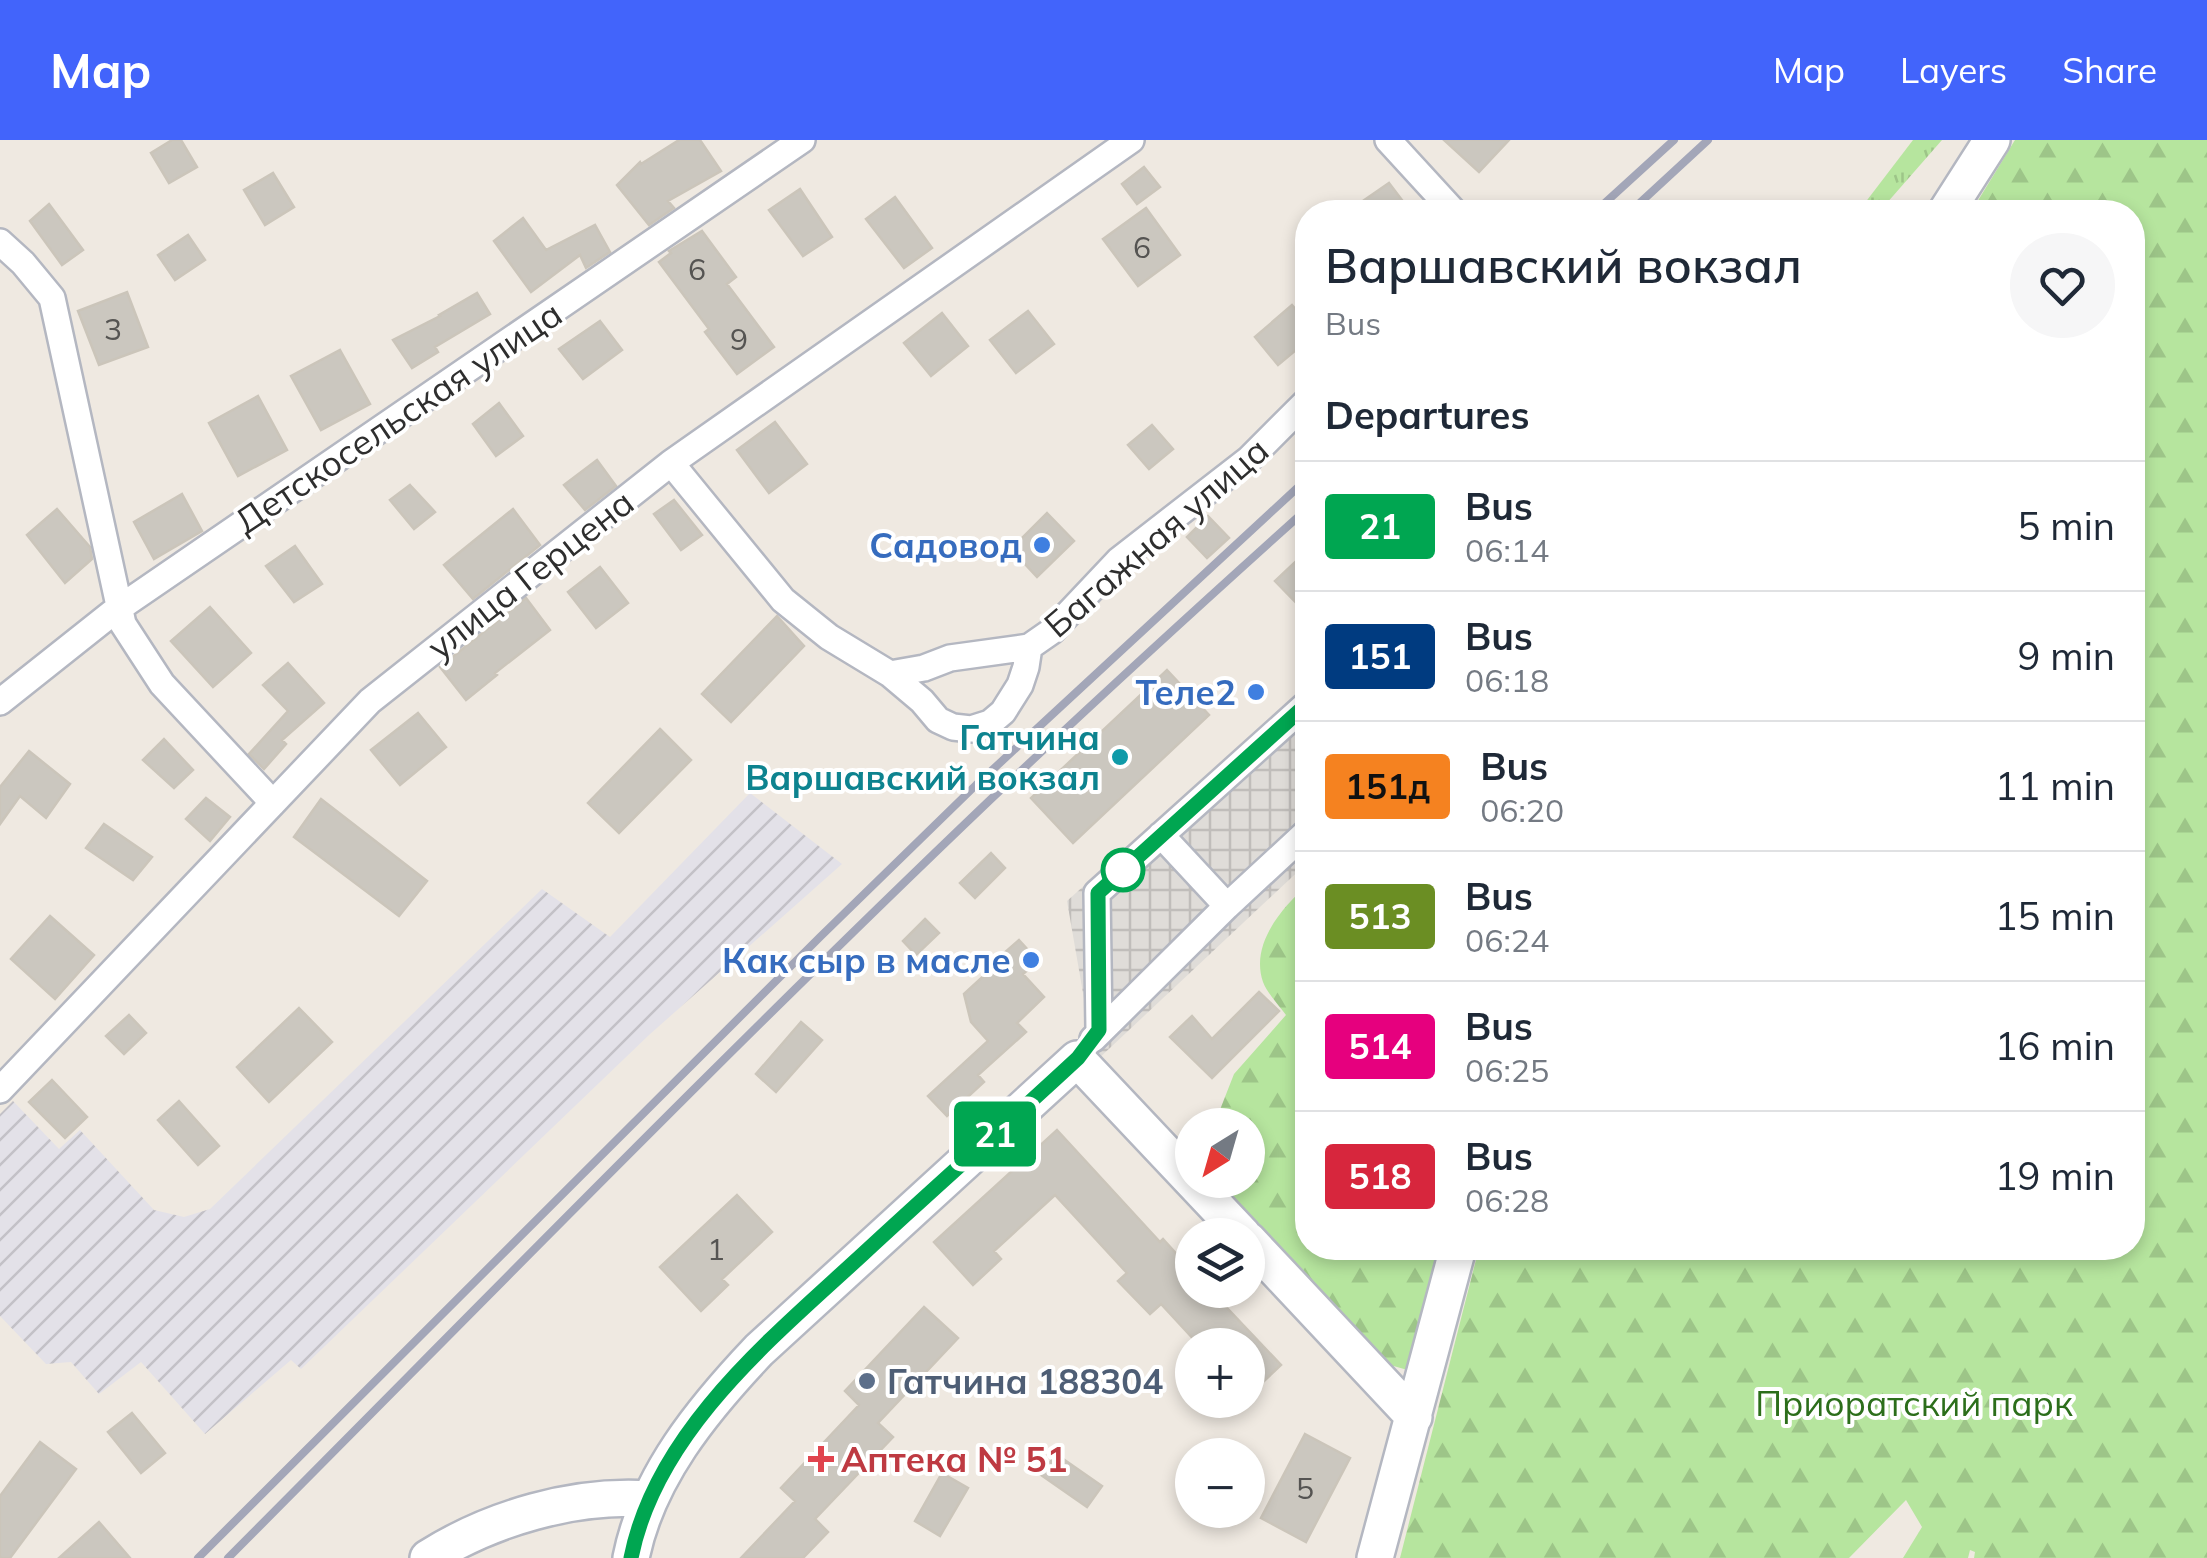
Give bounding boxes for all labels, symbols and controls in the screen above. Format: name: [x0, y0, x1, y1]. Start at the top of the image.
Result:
text: Map: [50, 40, 151, 100]
text: Map: [1773, 48, 1845, 92]
text: Layers: [1900, 48, 2007, 92]
text: Share: [2062, 48, 2157, 92]
house number: 6: [1133, 228, 1151, 266]
button: heart: [2010, 233, 2115, 338]
text: Варшавский вокзал: [1325, 235, 1802, 295]
house number: 6: [688, 250, 706, 288]
street label: Детскосельская улица: [226, 291, 570, 543]
text: Bus: [1325, 303, 1381, 343]
house number: 3: [104, 310, 122, 348]
house number: 9: [730, 320, 748, 358]
text: Departures: [1325, 391, 1529, 439]
street label: Багажная улица: [1035, 428, 1277, 646]
street label: улица Герцена: [418, 480, 642, 668]
text: Bus: [1465, 482, 1533, 530]
text: 5 min: [2018, 502, 2115, 550]
text: 21: [1359, 504, 1401, 548]
place label: Садовод: [869, 523, 1022, 567]
text: 06:14: [1465, 530, 1549, 570]
marker: Садовод: [1031, 534, 1053, 556]
text: Bus: [1465, 612, 1533, 660]
text: 9 min: [2018, 632, 2115, 680]
text: 151: [1348, 634, 1412, 678]
text: 06:18: [1465, 660, 1549, 700]
place label: Теле2: [1135, 670, 1236, 714]
marker: Теле2: [1245, 681, 1267, 703]
place label: Гатчина Варшавский вокзал: [745, 715, 1100, 799]
text: Bus: [1480, 742, 1548, 790]
marker: Гатчина Варшавский вокзал: [1109, 746, 1131, 768]
text: 11 min: [1995, 762, 2115, 810]
text: 151д: [1345, 764, 1430, 808]
text: 06:20: [1480, 790, 1564, 830]
unlabelled marker: [1102, 849, 1144, 891]
text: Bus: [1465, 872, 1533, 920]
text: 15 min: [1995, 892, 2115, 940]
text: 513: [1348, 894, 1412, 938]
text: 06:24: [1465, 920, 1549, 960]
place label: Как сыр в масле: [722, 938, 1011, 982]
marker: Как сыр в масле: [1020, 949, 1042, 971]
text: Bus: [1465, 1002, 1533, 1050]
text: 16 min: [1995, 1022, 2115, 1070]
text: 514: [1348, 1024, 1412, 1068]
text: 06:25: [1465, 1050, 1549, 1090]
line badge: 21: [950, 1102, 1040, 1166]
north arrow: [1175, 1108, 1265, 1198]
map controls: [1175, 1108, 1265, 1528]
text: 21: [974, 1112, 1016, 1156]
text: Bus: [1465, 1132, 1533, 1180]
text: 19 min: [1995, 1152, 2115, 1200]
text: 518: [1348, 1154, 1412, 1198]
text: 06:28: [1465, 1180, 1549, 1220]
button: layers: [1175, 1218, 1265, 1308]
house number: 1: [707, 1230, 725, 1268]
button: +: [1175, 1328, 1265, 1418]
place label: Гатчина 188304: [887, 1359, 1163, 1403]
marker: Гатчина 188304: [856, 1370, 878, 1392]
park label: Приоратский парк: [1755, 1381, 2073, 1425]
place label: Аптека № 51: [841, 1437, 1068, 1481]
button: −: [1175, 1438, 1265, 1528]
marker: Аптека № 51: [810, 1448, 832, 1470]
house number: 5: [1296, 1469, 1314, 1507]

